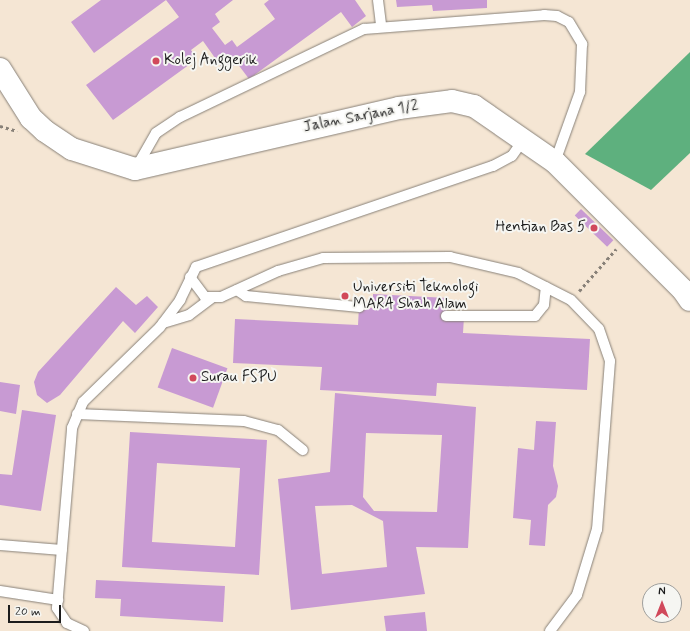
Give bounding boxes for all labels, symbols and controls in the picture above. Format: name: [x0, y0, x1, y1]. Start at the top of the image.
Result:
place label: Kolej Anggerik: [164, 52, 257, 70]
marker: Kolej Anggerik: [151, 56, 161, 66]
street label: Jalan Sarjana 1/2: [302, 97, 420, 137]
place label: Hentian Bas 5: [494, 219, 586, 237]
marker: Hentian Bas 5: [589, 223, 599, 233]
place label: Universiti Teknologi MARA Shah Alam: [353, 278, 479, 313]
marker: Universiti Teknologi MARA Shah Alam: [340, 291, 350, 301]
place label: Surau FSPU: [201, 369, 277, 387]
marker: Surau FSPU: [188, 373, 198, 383]
north arrow: [642, 583, 682, 623]
text: N: [658, 585, 666, 599]
scale bar: [10, 597, 63, 623]
text: 20 m: [15, 604, 41, 620]

